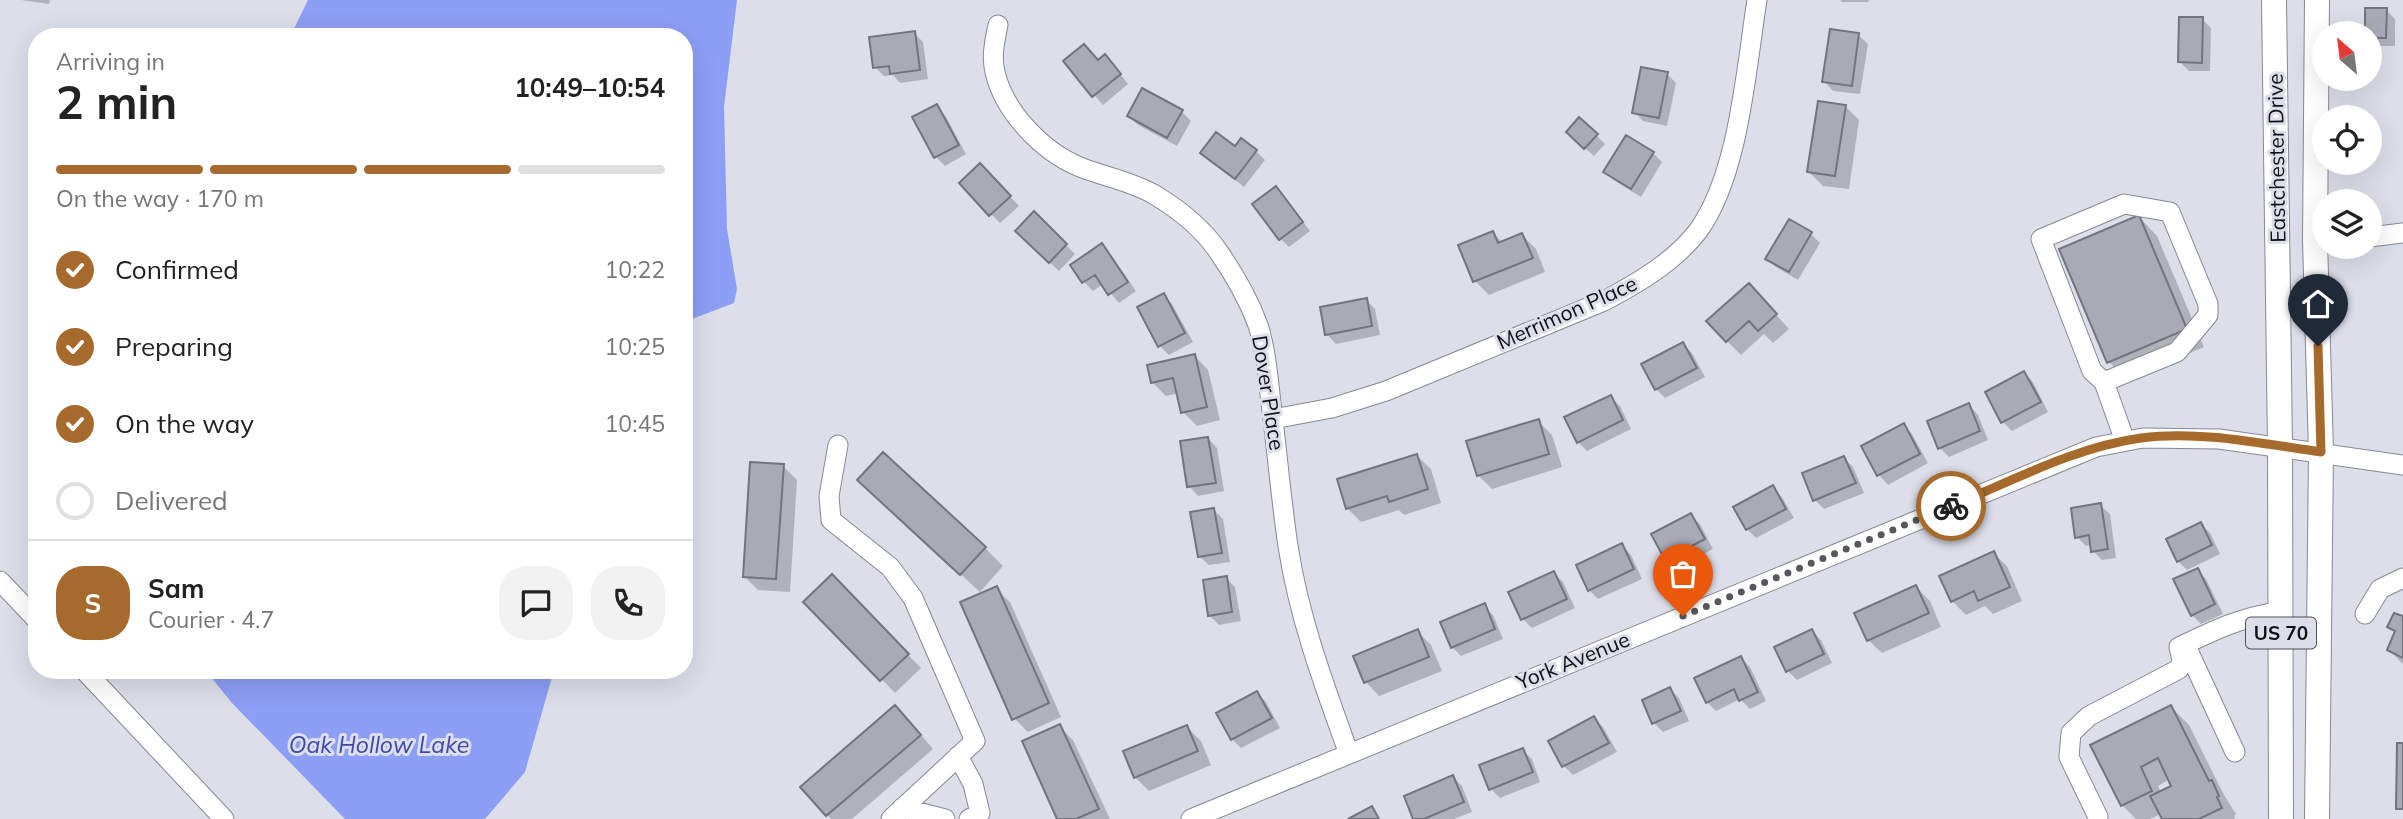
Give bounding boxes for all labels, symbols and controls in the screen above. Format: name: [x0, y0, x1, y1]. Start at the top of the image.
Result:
north arrow: [2312, 21, 2382, 91]
map controls: [2312, 21, 2382, 259]
text: Arriving in: [56, 47, 165, 76]
text: 10:49–10:54: [514, 71, 665, 104]
text: 2 min: [56, 73, 177, 131]
street label: Eastchester Drive: [2262, 73, 2290, 243]
button: locate: [2312, 105, 2382, 175]
text: On the way · 170 m: [56, 184, 264, 213]
button: layers: [2312, 189, 2382, 259]
icon: check: [56, 251, 94, 289]
text: Confirmed: [115, 253, 239, 286]
text: 10:22: [605, 255, 665, 284]
street label: Merrimon Place: [1492, 270, 1641, 355]
pin: [2288, 274, 2348, 346]
icon: home: [2299, 285, 2337, 323]
icon: check: [56, 328, 94, 366]
text: Preparing: [115, 330, 233, 363]
text: 10:25: [605, 332, 665, 361]
street label: Dover Place: [1247, 334, 1291, 452]
icon: check: [56, 405, 94, 443]
text: On the way: [115, 407, 254, 440]
text: 10:45: [605, 409, 665, 438]
courier: [1916, 471, 1986, 541]
text: Delivered: [115, 484, 228, 517]
icon: bike: [1932, 487, 1970, 525]
pin: [1653, 544, 1713, 616]
icon: bag: [1664, 555, 1702, 593]
button: chat: [499, 566, 573, 640]
button: phone: [591, 566, 665, 640]
text: Sam: [148, 572, 204, 605]
text: S: [85, 587, 101, 620]
text: Courier · 4.7: [148, 605, 274, 634]
road number: US 70: [2246, 618, 2316, 648]
street label: York Avenue: [1511, 626, 1633, 695]
water label: Oak Hollow Lake: [289, 730, 469, 759]

